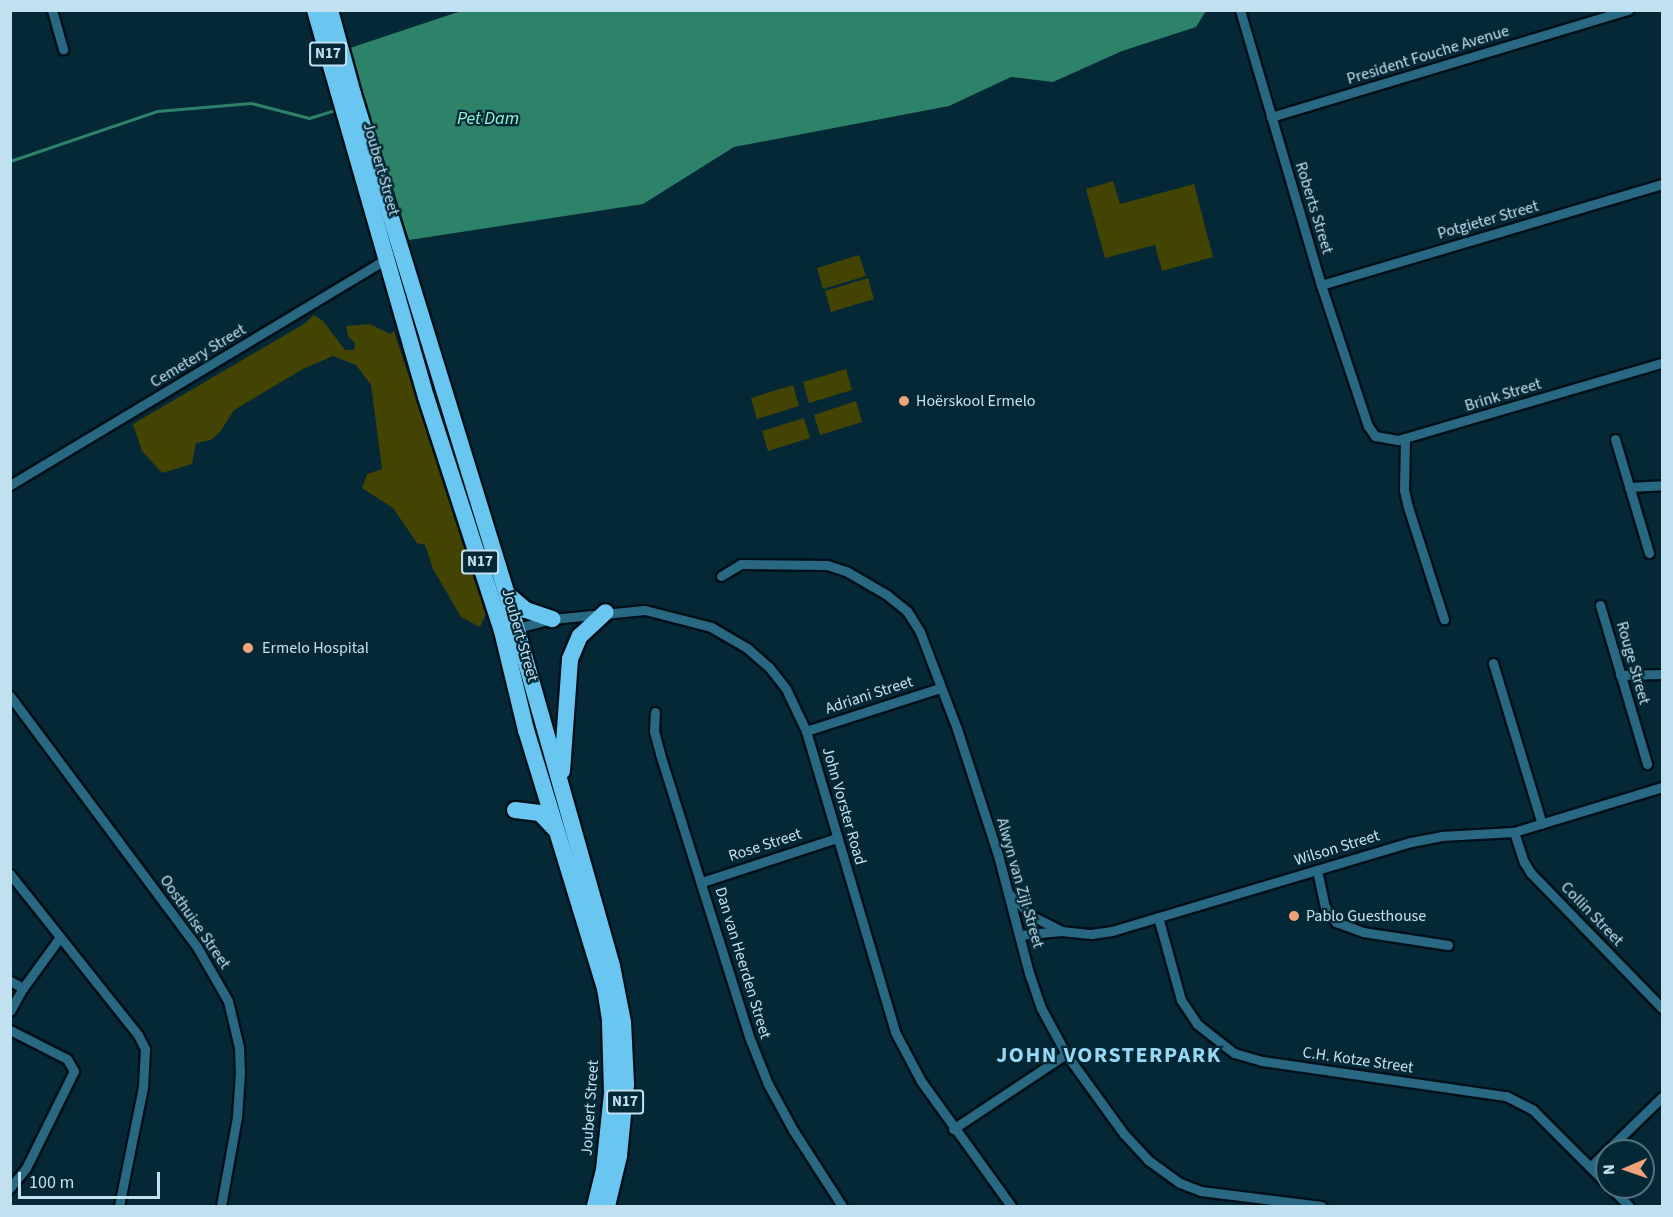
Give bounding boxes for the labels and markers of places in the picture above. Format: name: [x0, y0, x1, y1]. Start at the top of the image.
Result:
place label: Hoërskool Ermelo: [916, 391, 1035, 411]
marker: Hoërskool Ermelo: [897, 394, 911, 408]
place label: Ermelo Hospital: [262, 638, 369, 658]
marker: Ermelo Hospital: [239, 639, 257, 657]
place label: Pablo Guesthouse: [1306, 906, 1426, 926]
marker: Pablo Guesthouse: [1287, 909, 1301, 923]

